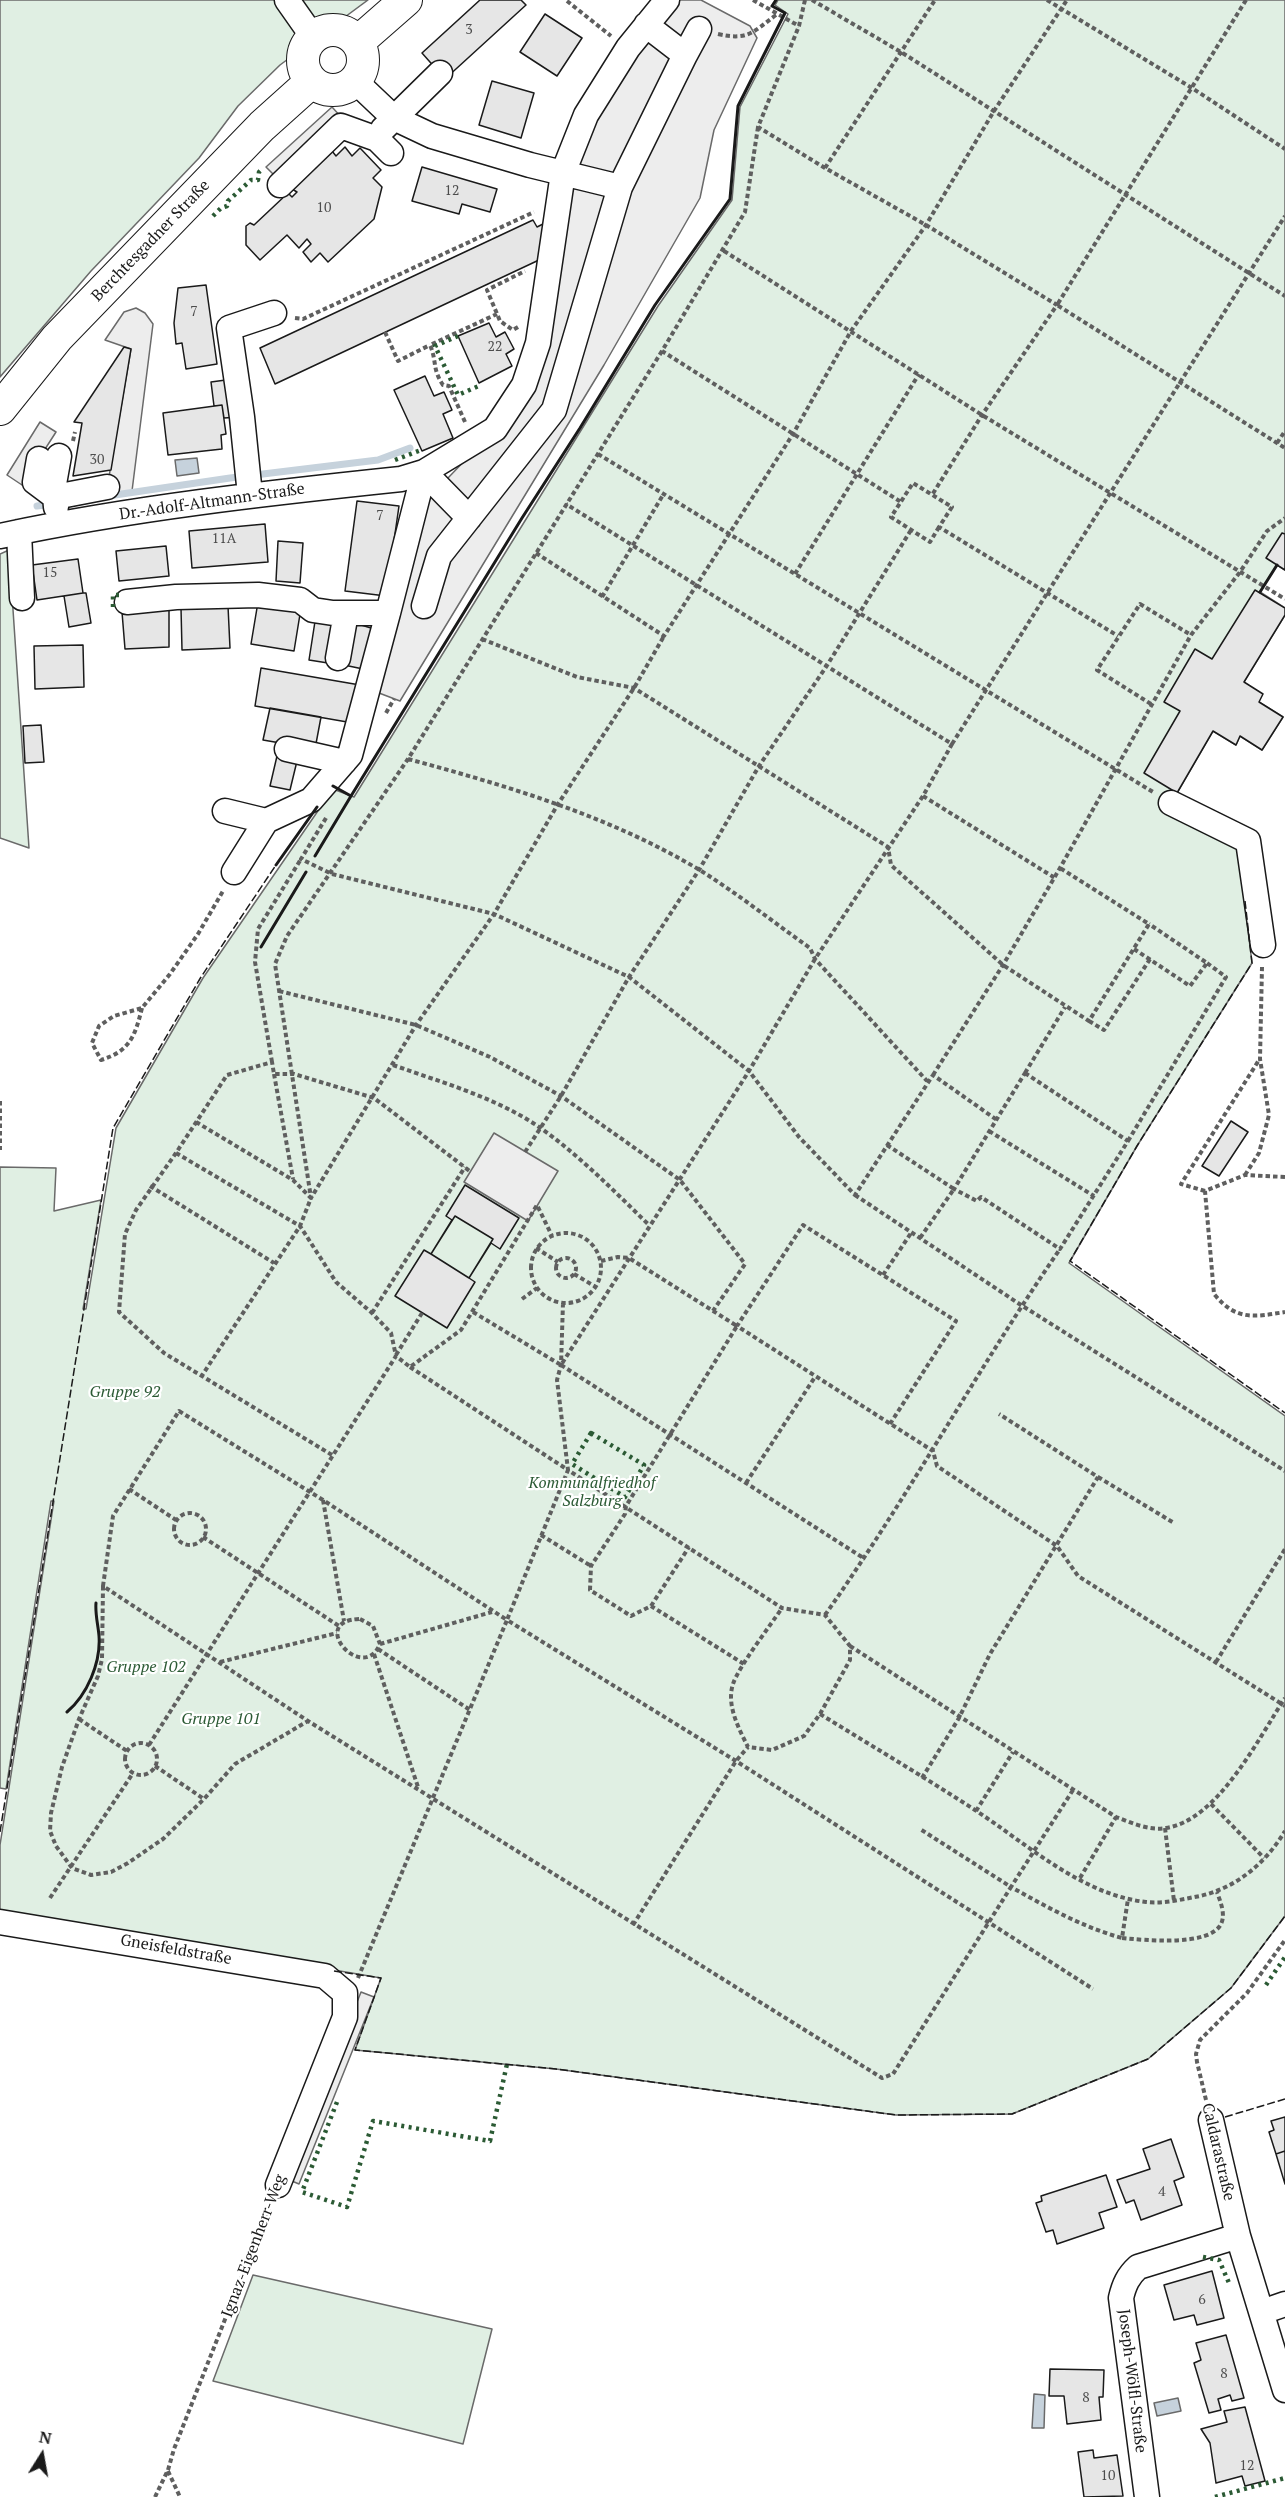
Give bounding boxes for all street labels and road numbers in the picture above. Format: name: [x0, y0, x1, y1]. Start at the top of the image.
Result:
street label: Berchtesgadner Straße: [88, 176, 214, 306]
street label: Dr.-Adolf-Altmann-Straße: [118, 479, 306, 525]
street label: Gneisfeldstraße: [119, 1931, 233, 1969]
street label: Caldarastraße: [1197, 2101, 1239, 2203]
street label: Ignaz-Eigenherr-Weg: [218, 2172, 290, 2320]
street label: Joseph-Wölfl-Straße: [1114, 2308, 1150, 2454]

